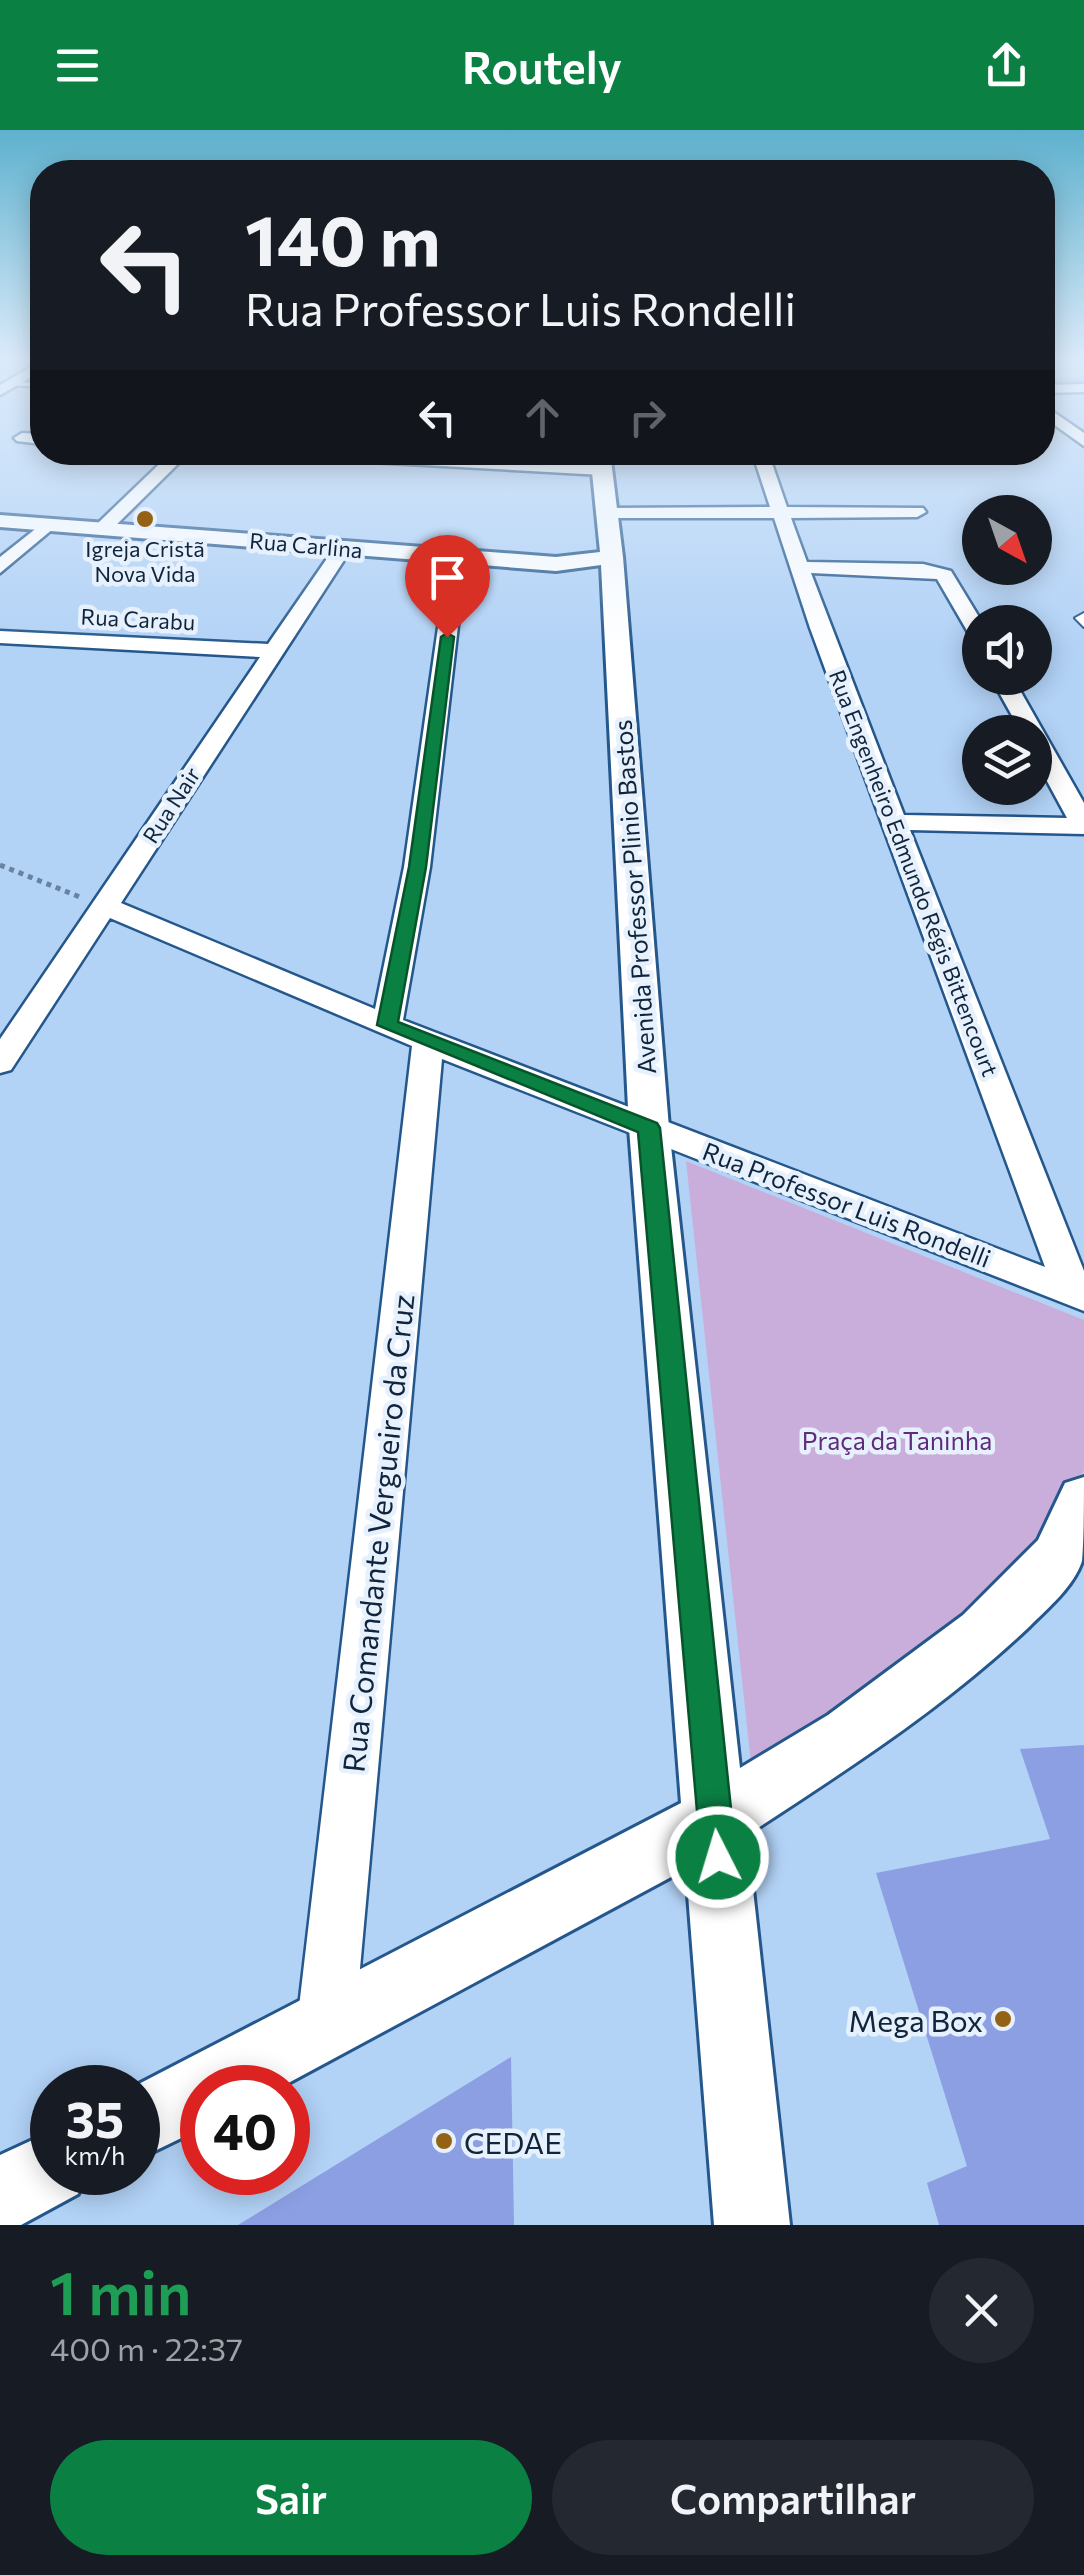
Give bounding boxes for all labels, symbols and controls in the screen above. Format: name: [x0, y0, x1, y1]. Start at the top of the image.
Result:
icon: menu: [50, 38, 105, 93]
text: Routely: [462, 38, 622, 93]
icon: share: [979, 38, 1034, 93]
text: 140 m: [245, 195, 441, 280]
icon: left: [80, 200, 210, 330]
text: Rua Professor Luis Rondelli: [245, 280, 796, 335]
icon: left: [410, 390, 465, 445]
icon: ahead: [515, 390, 570, 445]
icon: right: [620, 390, 675, 445]
north arrow: [962, 495, 1052, 585]
map controls: [962, 495, 1052, 805]
marker: Igreja Cristã Nova Vida: [134, 508, 156, 530]
street label: Rua Carlina: [248, 527, 364, 563]
place label: Igreja Cristã Nova Vida: [85, 535, 205, 587]
pin: [405, 535, 490, 638]
icon: arrive: [420, 550, 475, 605]
street label: Rua Carabu: [80, 603, 196, 635]
button: sound: [962, 605, 1052, 695]
street label: Rua Engenheiro Edmundo Régis Bittencourt: [824, 666, 1004, 1080]
button: layers: [962, 715, 1052, 805]
street label: Avenida Professor Plinio Bastos: [607, 719, 661, 1075]
street label: Rua Nair: [136, 762, 206, 848]
street label: Rua Professor Luis Rondelli: [699, 1135, 995, 1273]
street label: Rua Comandante Vergueiro da Cruz: [333, 1292, 421, 1774]
park label: Praça da Taninha: [802, 1425, 992, 1455]
position arrow: [666, 1805, 770, 1909]
place label: Mega Box: [848, 2001, 983, 2038]
marker: Mega Box: [992, 2008, 1014, 2030]
speed limit sign: 40: [180, 2065, 310, 2195]
text: 35: [66, 2087, 124, 2148]
place label: CEDAE: [464, 2123, 562, 2160]
marker: CEDAE: [433, 2130, 455, 2152]
text: km/h: [65, 2140, 125, 2170]
text: 1 min: [50, 2254, 191, 2327]
button: close: [929, 2258, 1034, 2363]
text: 400 m · 22:37: [50, 2328, 243, 2368]
button: Sair: [50, 2440, 532, 2555]
button: Compartilhar: [552, 2440, 1034, 2555]

